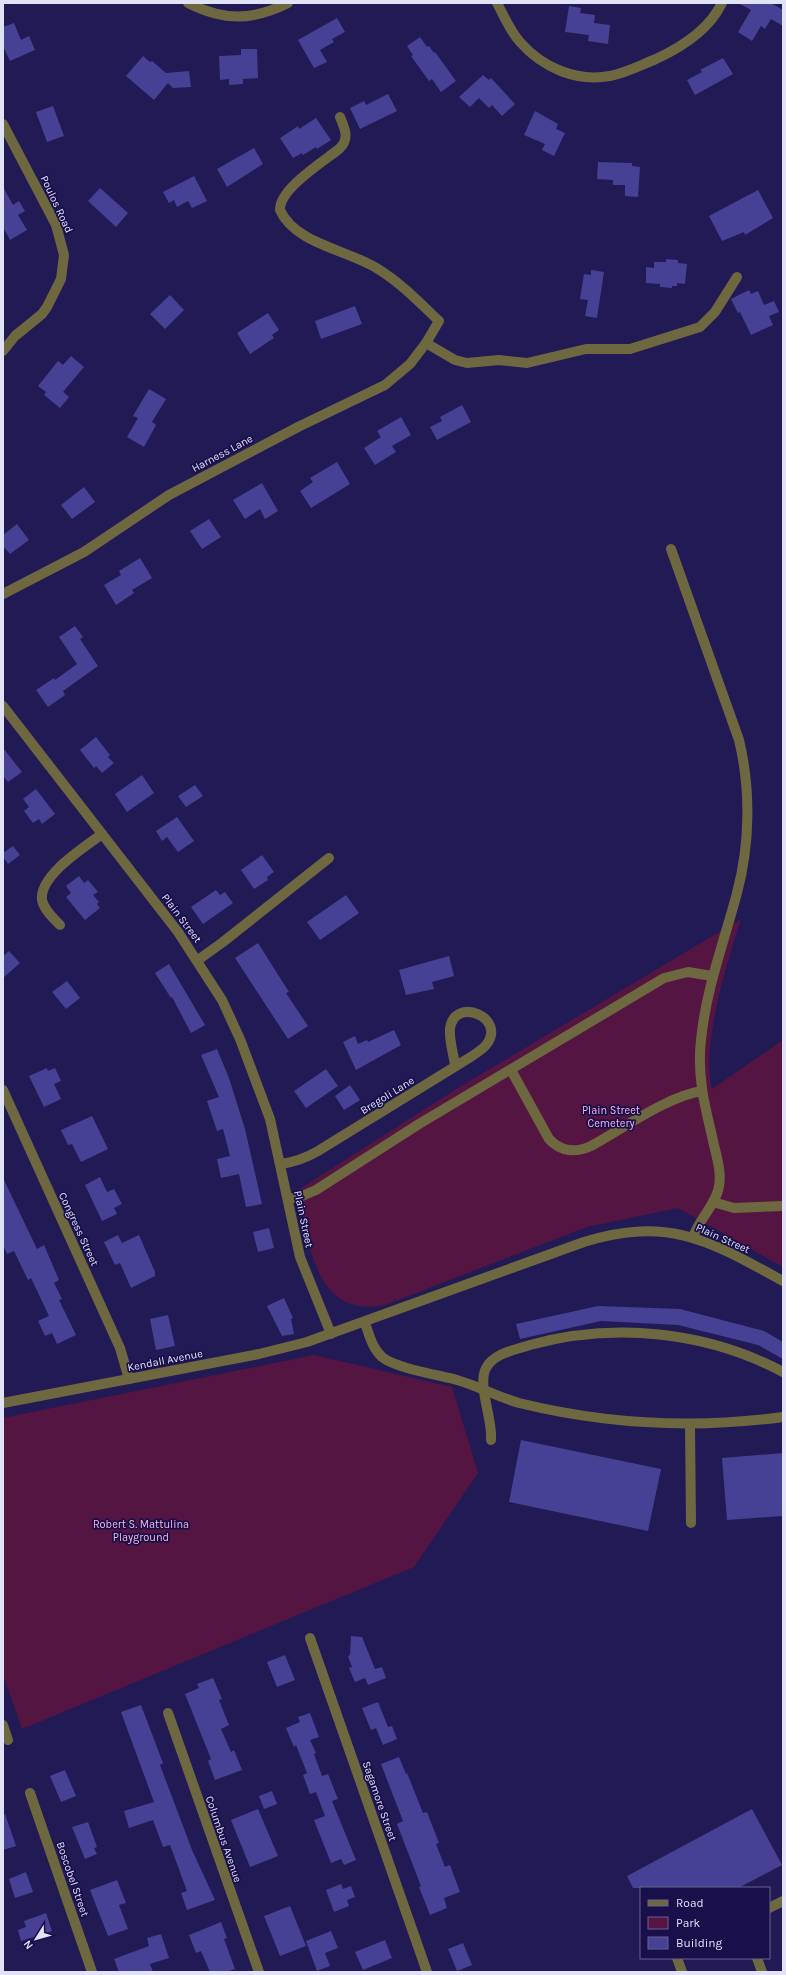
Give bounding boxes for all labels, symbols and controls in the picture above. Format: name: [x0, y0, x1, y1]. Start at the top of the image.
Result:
street label: Poulos Road: [38, 174, 75, 235]
street label: Harness Lane: [189, 432, 255, 475]
street label: Plain Street: [159, 891, 204, 945]
street label: Bregoli Lane: [358, 1074, 417, 1117]
park label: Plain Street Cemetery: [582, 1104, 640, 1130]
street label: Plain Street: [291, 1189, 316, 1249]
street label: Congress Street: [56, 1190, 101, 1268]
street label: Plain Street: [694, 1221, 752, 1256]
street label: Kendall Avenue: [126, 1347, 204, 1374]
park label: Robert S. Mattulina Playground: [93, 1518, 189, 1544]
street label: Sagamore Street: [360, 1759, 399, 1843]
street label: Columbus Avenue: [203, 1794, 245, 1884]
street label: Boscobel Street: [54, 1840, 91, 1918]
legend: [640, 1887, 770, 1959]
text: Road: [676, 1896, 704, 1910]
text: Park: [676, 1916, 701, 1930]
north arrow: [16, 1919, 56, 1959]
text: Building: [676, 1936, 723, 1950]
text: N: [21, 1938, 36, 1952]

